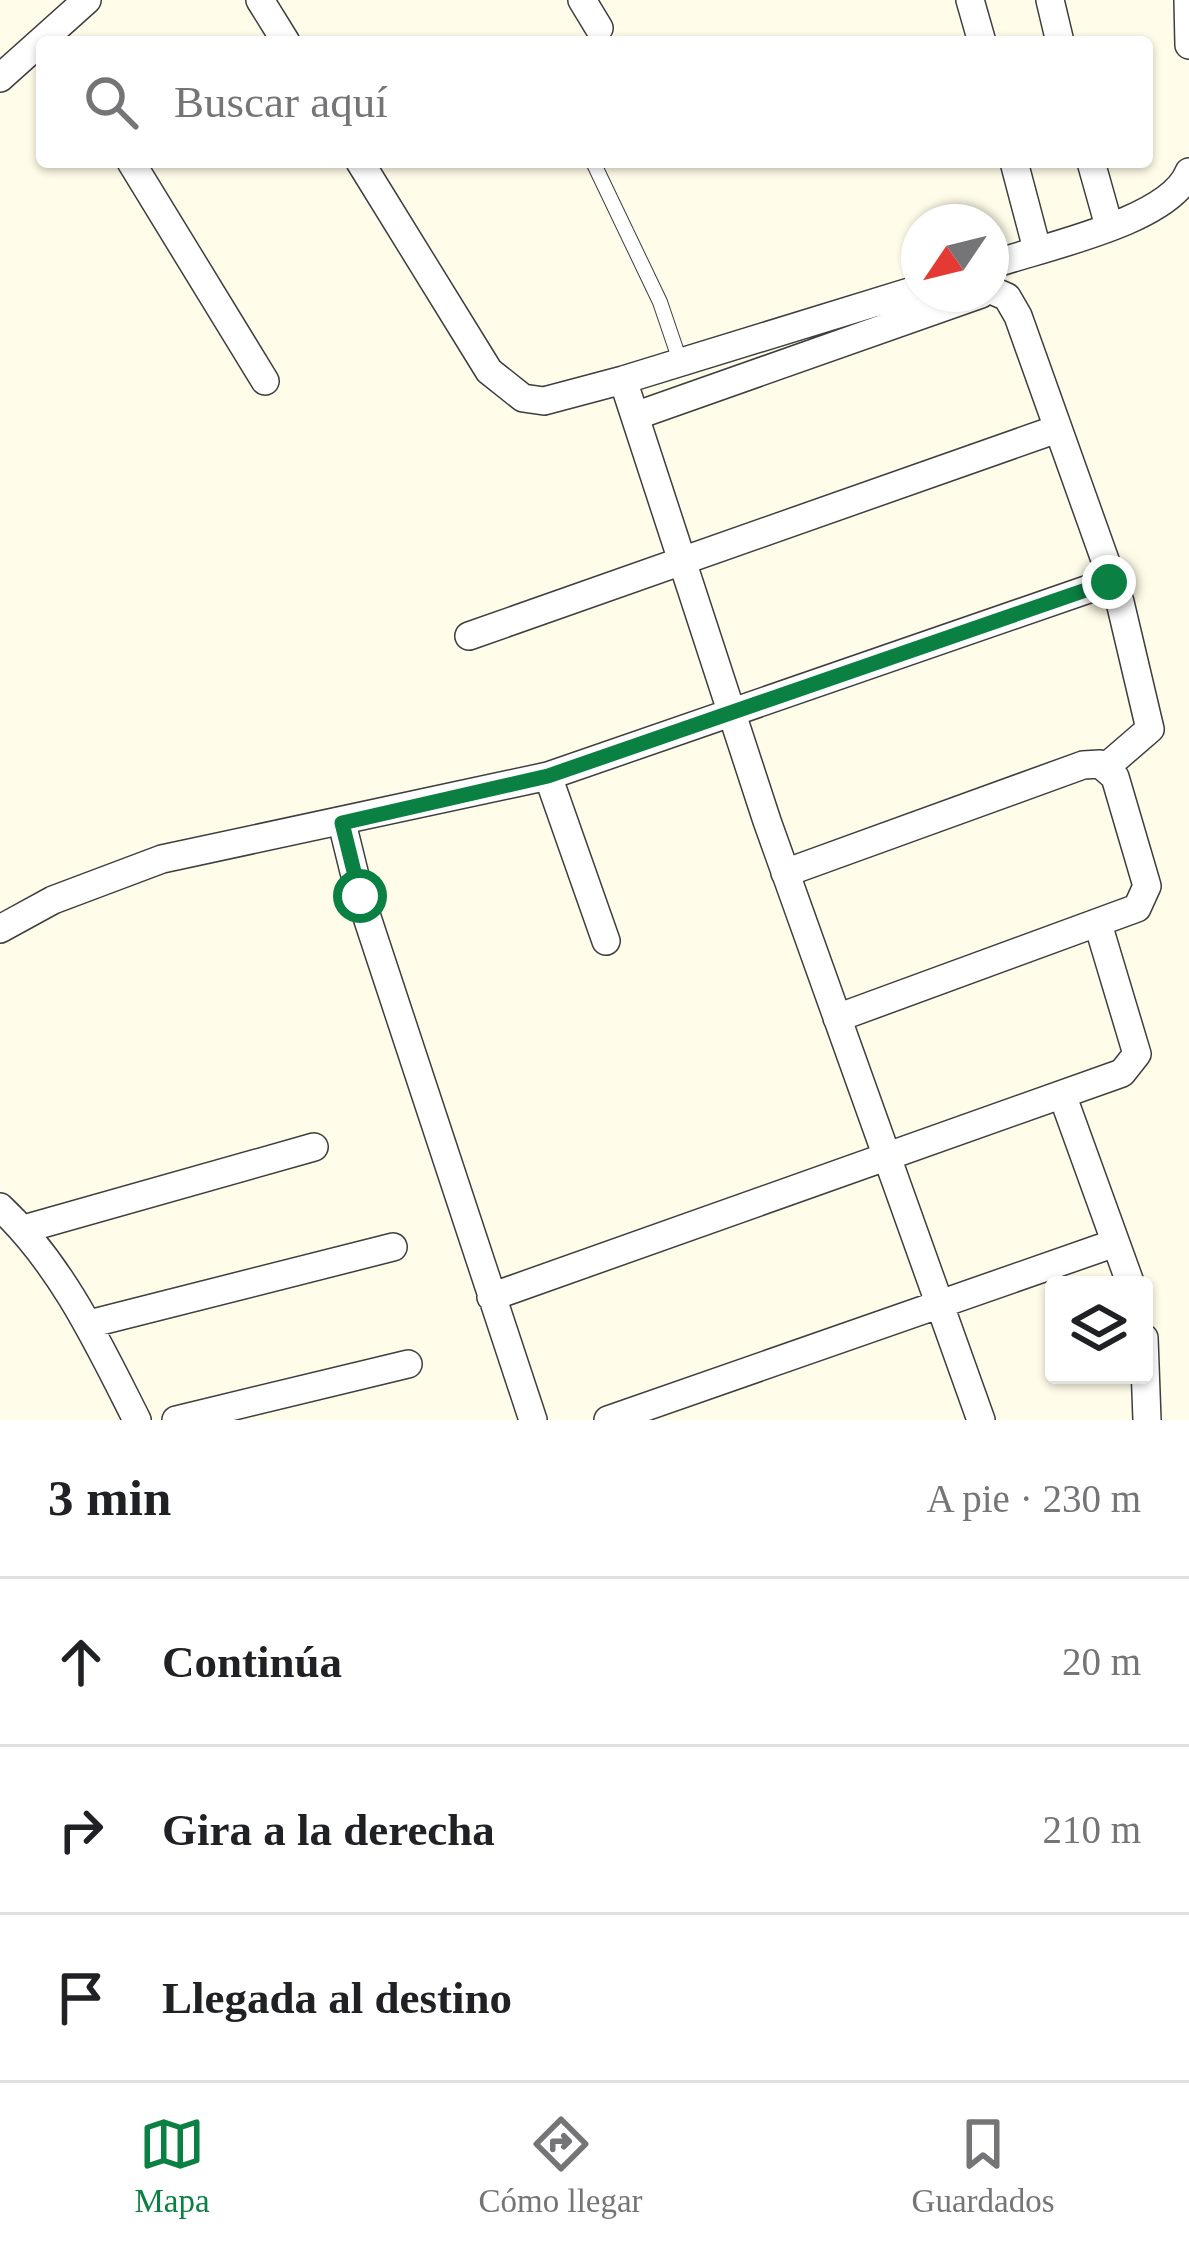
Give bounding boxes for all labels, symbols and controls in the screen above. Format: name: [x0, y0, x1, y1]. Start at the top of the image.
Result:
search box: [36, 36, 1153, 168]
icon: search: [78, 69, 144, 135]
text: Buscar aquí: [174, 77, 388, 127]
north arrow: [901, 204, 1009, 312]
route end: [1082, 555, 1136, 609]
route start: [333, 869, 387, 923]
map controls: [1045, 1276, 1153, 1384]
button: layers: [1045, 1276, 1153, 1384]
text: 3 min: [48, 1470, 171, 1526]
text: A pie · 230 m: [927, 1477, 1141, 1520]
icon: ahead: [48, 1629, 114, 1695]
text: Continúa: [162, 1637, 342, 1687]
text: 20 m: [1062, 1640, 1141, 1683]
icon: right: [48, 1797, 114, 1863]
text: Gira a la derecha: [162, 1805, 495, 1855]
text: 210 m: [1042, 1808, 1141, 1851]
icon: arrive: [48, 1965, 114, 2031]
text: Llegada al destino: [162, 1973, 512, 2023]
tab: Mapa: [134, 2111, 210, 2220]
tab: Cómo llegar: [479, 2111, 643, 2220]
tab: Guardados: [912, 2111, 1055, 2220]

